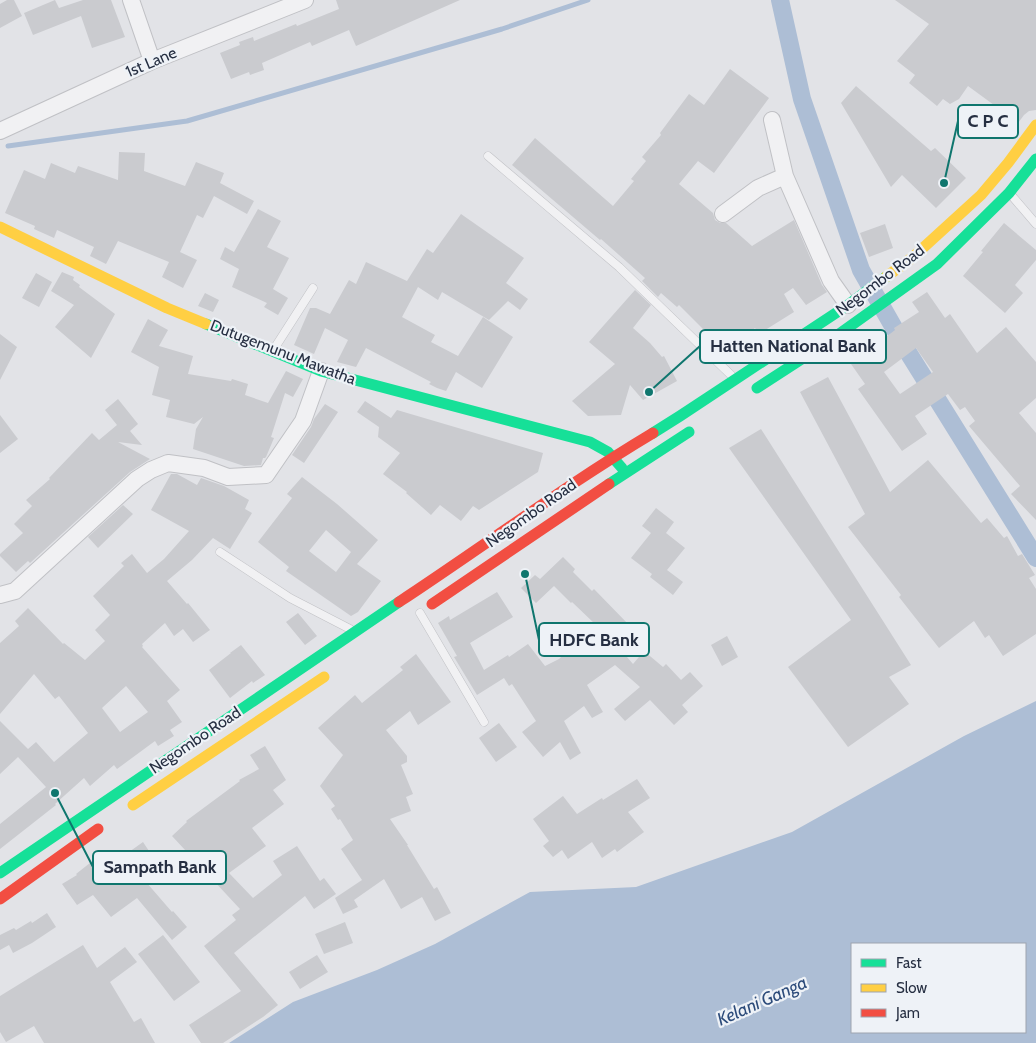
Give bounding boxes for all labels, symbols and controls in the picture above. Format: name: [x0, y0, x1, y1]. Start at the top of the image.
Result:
street label: 1st Lane: [123, 43, 179, 81]
callout: C P C: [958, 105, 1018, 138]
text: C P C: [968, 110, 1008, 132]
street label: Negombo Road: [832, 241, 928, 319]
street label: Dutugemunu Mawatha: [208, 315, 359, 389]
callout: Hatten National Bank: [700, 330, 886, 363]
text: Hatten National Bank: [710, 335, 876, 357]
street label: Negombo Road: [482, 475, 580, 551]
callout: HDFC Bank: [539, 623, 649, 656]
text: HDFC Bank: [549, 629, 639, 651]
street label: Negombo Road: [146, 702, 244, 778]
callout: Sampath Bank: [93, 851, 226, 884]
text: Sampath Bank: [103, 856, 217, 878]
legend: [851, 943, 1026, 1033]
text: Fast: [896, 954, 921, 972]
water label: Kelani Ganga: [714, 971, 810, 1031]
text: Slow: [896, 979, 927, 997]
text: Jam: [895, 1004, 920, 1022]

